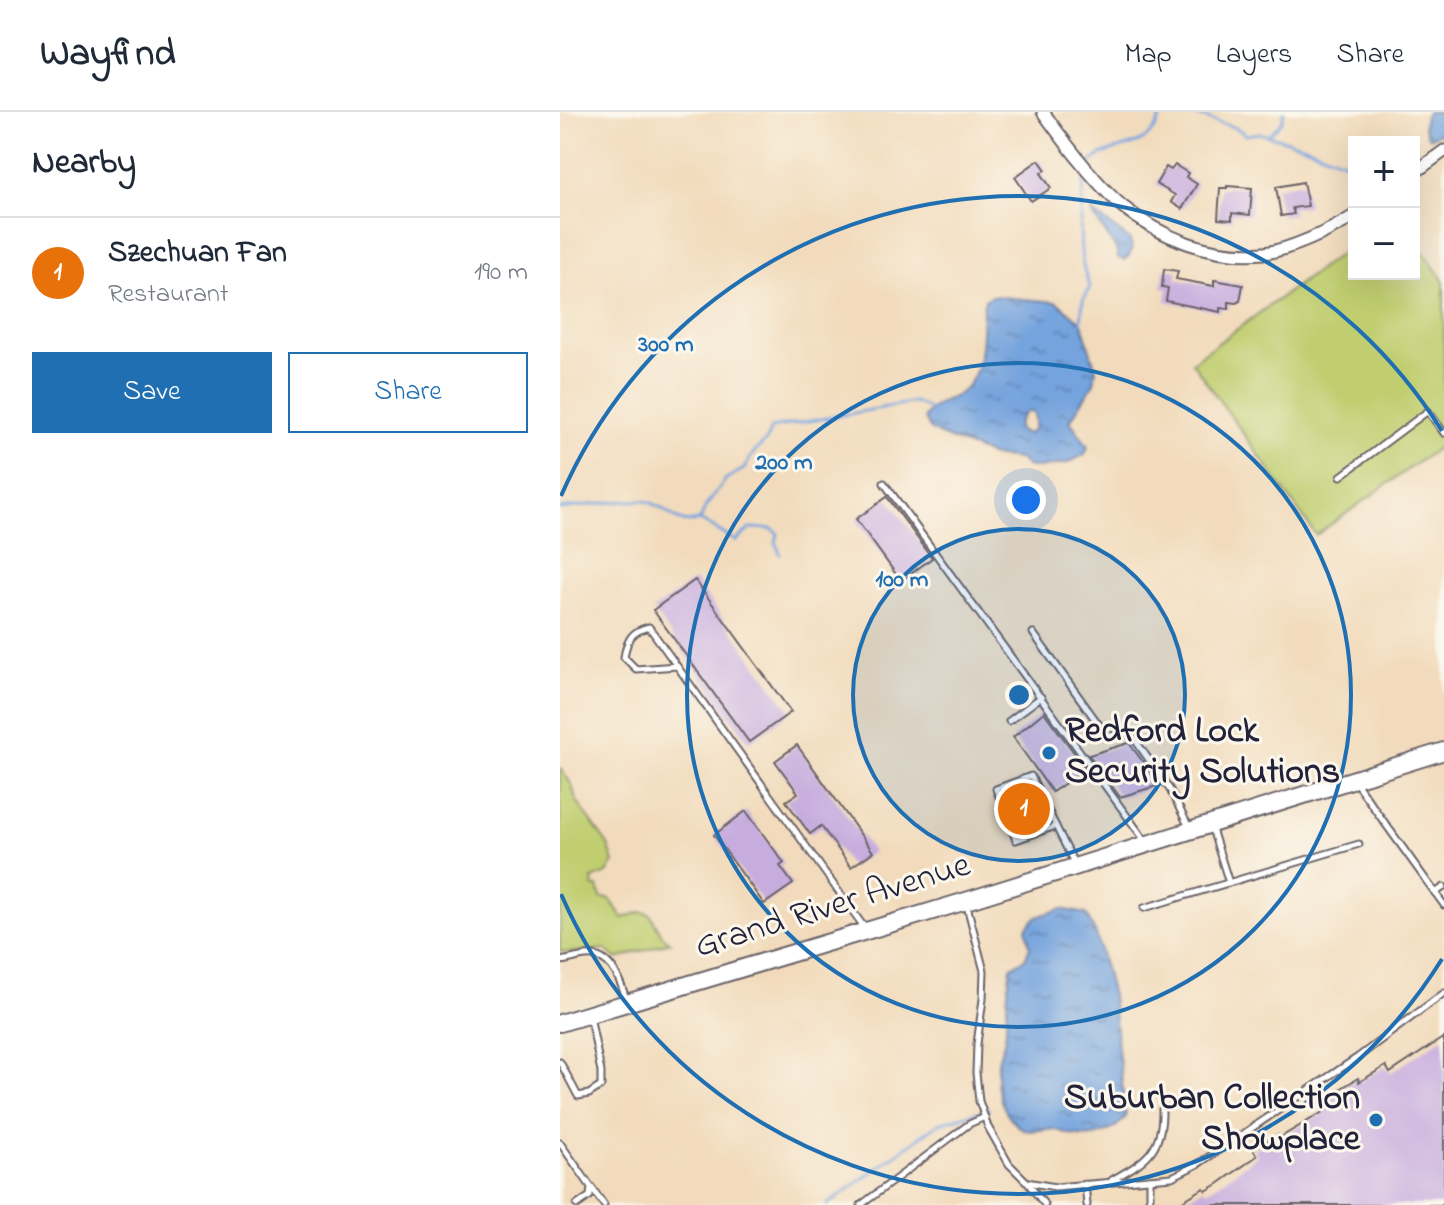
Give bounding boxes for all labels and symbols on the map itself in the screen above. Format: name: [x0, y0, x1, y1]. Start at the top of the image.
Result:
text: 300 m: [637, 328, 694, 363]
text: 200 m: [754, 446, 813, 481]
your location: [1006, 480, 1046, 520]
text: 100 m: [876, 563, 929, 598]
centre of rings: [1005, 681, 1033, 709]
place label: Redford Lock Security Solutions: [1065, 706, 1340, 800]
marker: Redford Lock Security Solutions: [1040, 744, 1058, 762]
pin: 1: [998, 779, 1050, 839]
street label: Grand River Avenue: [689, 840, 978, 974]
place label: Suburban Collection Showplace: [1064, 1073, 1361, 1167]
marker: Suburban Collection Showplace: [1367, 1111, 1385, 1129]

